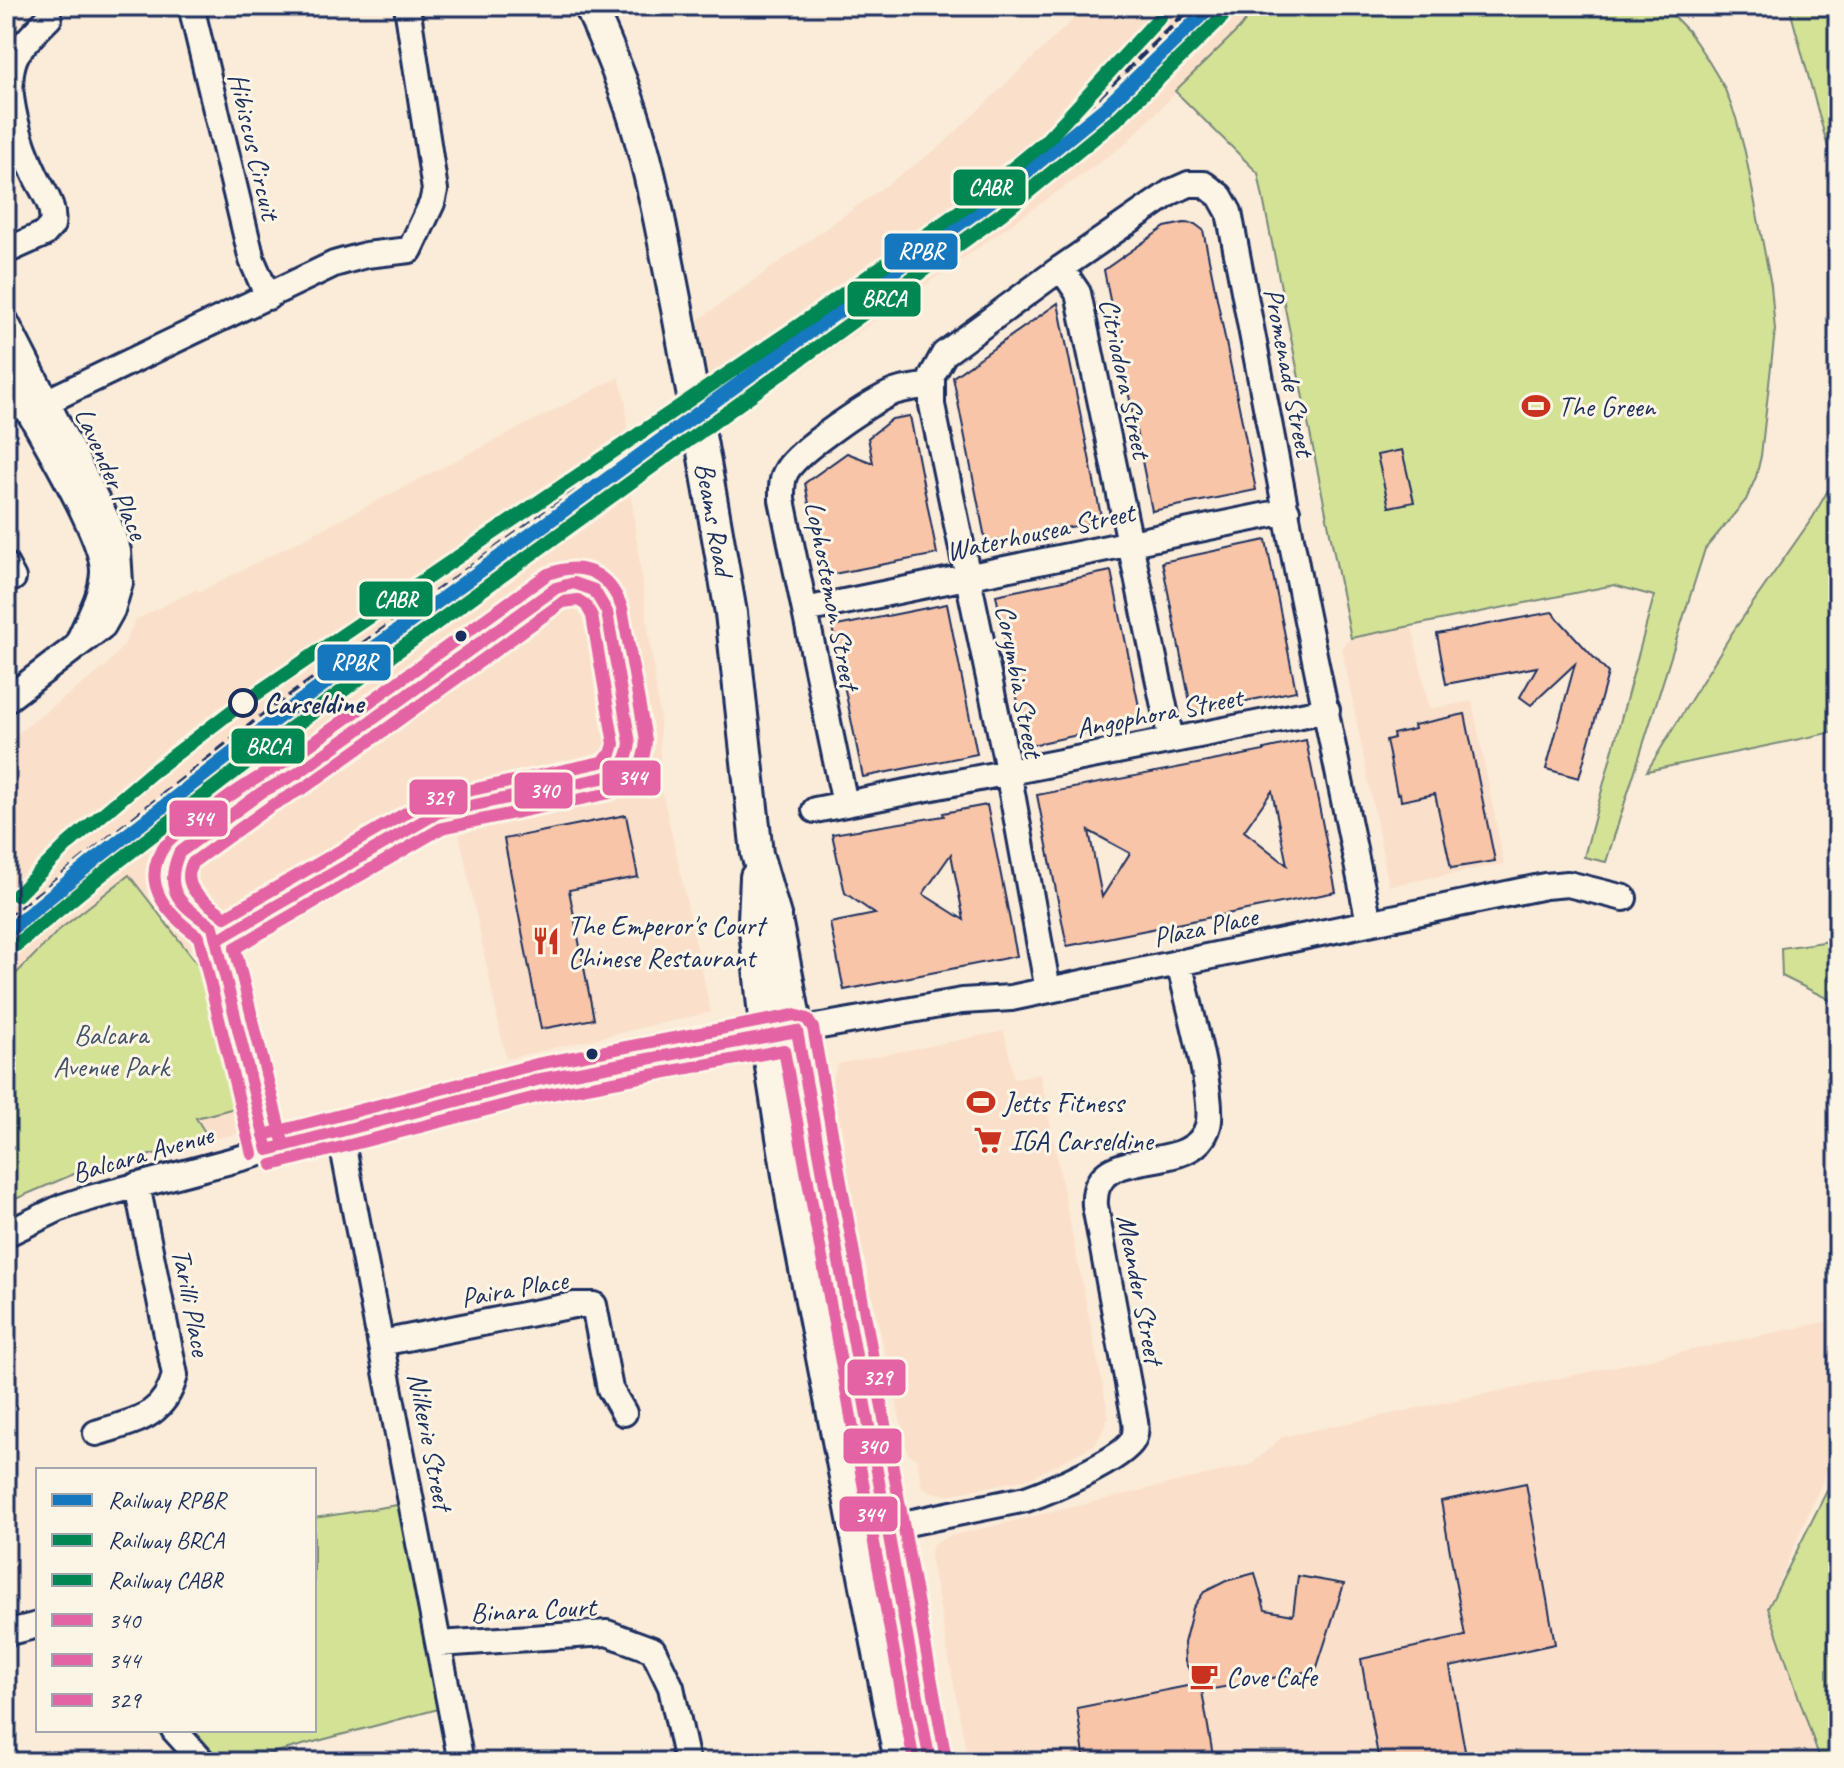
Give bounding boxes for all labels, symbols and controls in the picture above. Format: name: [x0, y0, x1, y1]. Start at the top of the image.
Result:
street label: Hibiscus Circuit: [221, 69, 289, 225]
line badge: CABR: [952, 168, 1027, 207]
text: CABR: [968, 174, 1014, 202]
line badge: RPBR: [883, 232, 959, 271]
text: RPBR: [898, 238, 947, 266]
line badge: BRCA: [846, 280, 922, 318]
text: BRCA: [862, 285, 908, 313]
street label: Promenade Street: [1256, 285, 1323, 462]
street label: Citriodora Street: [1092, 295, 1160, 464]
place label: The Green: [1558, 389, 1656, 424]
sports icon: The Green: [1521, 391, 1551, 421]
street label: Lavender Place: [67, 402, 157, 546]
street label: Beams Road: [687, 460, 742, 582]
street label: Waterhousea Street: [943, 494, 1140, 568]
street label: Lophostemon Street: [797, 498, 869, 695]
line badge: CABR: [358, 580, 434, 618]
text: CABR: [374, 586, 420, 614]
street label: Corymbia Street: [988, 602, 1052, 763]
unlabelled marker: [453, 628, 469, 644]
line badge: RPBR: [316, 643, 392, 682]
text: RPBR: [331, 649, 380, 677]
street label: Angophora Street: [1073, 679, 1248, 746]
place label: Carseldine: [264, 686, 366, 721]
marker: Carseldine: [229, 689, 257, 717]
line badge: BRCA: [230, 727, 306, 765]
text: BRCA: [246, 733, 292, 761]
line badge: 344: [601, 759, 662, 797]
text: 344: [617, 764, 650, 792]
line badge: 340: [513, 771, 574, 810]
text: 340: [529, 777, 561, 805]
line badge: 329: [408, 778, 469, 816]
text: 329: [423, 784, 455, 812]
line badge: 344: [168, 799, 229, 838]
text: 344: [183, 805, 216, 833]
street label: Plaza Place: [1150, 898, 1262, 955]
place label: The Emperor's Court Chinese Restaurant: [568, 908, 768, 975]
restaurant icon: The Emperor's Court Chinese Restaurant: [531, 926, 561, 956]
park label: Balcara Avenue Park: [53, 1017, 172, 1084]
unlabelled marker: [584, 1046, 600, 1062]
place label: Jetts Fitness: [1001, 1085, 1126, 1120]
sports icon: Jetts Fitness: [966, 1087, 996, 1117]
street label: Balcara Avenue: [67, 1116, 219, 1190]
place label: IGA Carseldine: [1010, 1123, 1154, 1158]
supermarket icon: IGA Carseldine: [973, 1125, 1003, 1155]
street label: Meander Street: [1109, 1212, 1173, 1370]
street label: Tarilli Place: [164, 1245, 219, 1361]
street label: Paira Place: [458, 1262, 572, 1315]
line badge: 329: [846, 1358, 907, 1397]
text: 329: [862, 1364, 894, 1392]
street label: Nilkerie Street: [400, 1370, 462, 1516]
line badge: 340: [842, 1427, 903, 1465]
text: 340: [857, 1433, 889, 1461]
legend: [36, 1468, 316, 1732]
text: Railway RPBR: [108, 1485, 228, 1515]
line badge: 344: [838, 1495, 899, 1533]
text: 344: [854, 1501, 887, 1529]
text: Railway BRCA: [108, 1525, 225, 1555]
text: Railway CABR: [108, 1565, 225, 1595]
street label: Binara Court: [470, 1589, 599, 1630]
text: 340: [108, 1605, 143, 1635]
text: 344: [108, 1645, 143, 1675]
place label: Cove Cafe: [1226, 1659, 1319, 1694]
cafe icon: Cove Cafe: [1189, 1661, 1219, 1691]
text: 329: [108, 1685, 143, 1715]

